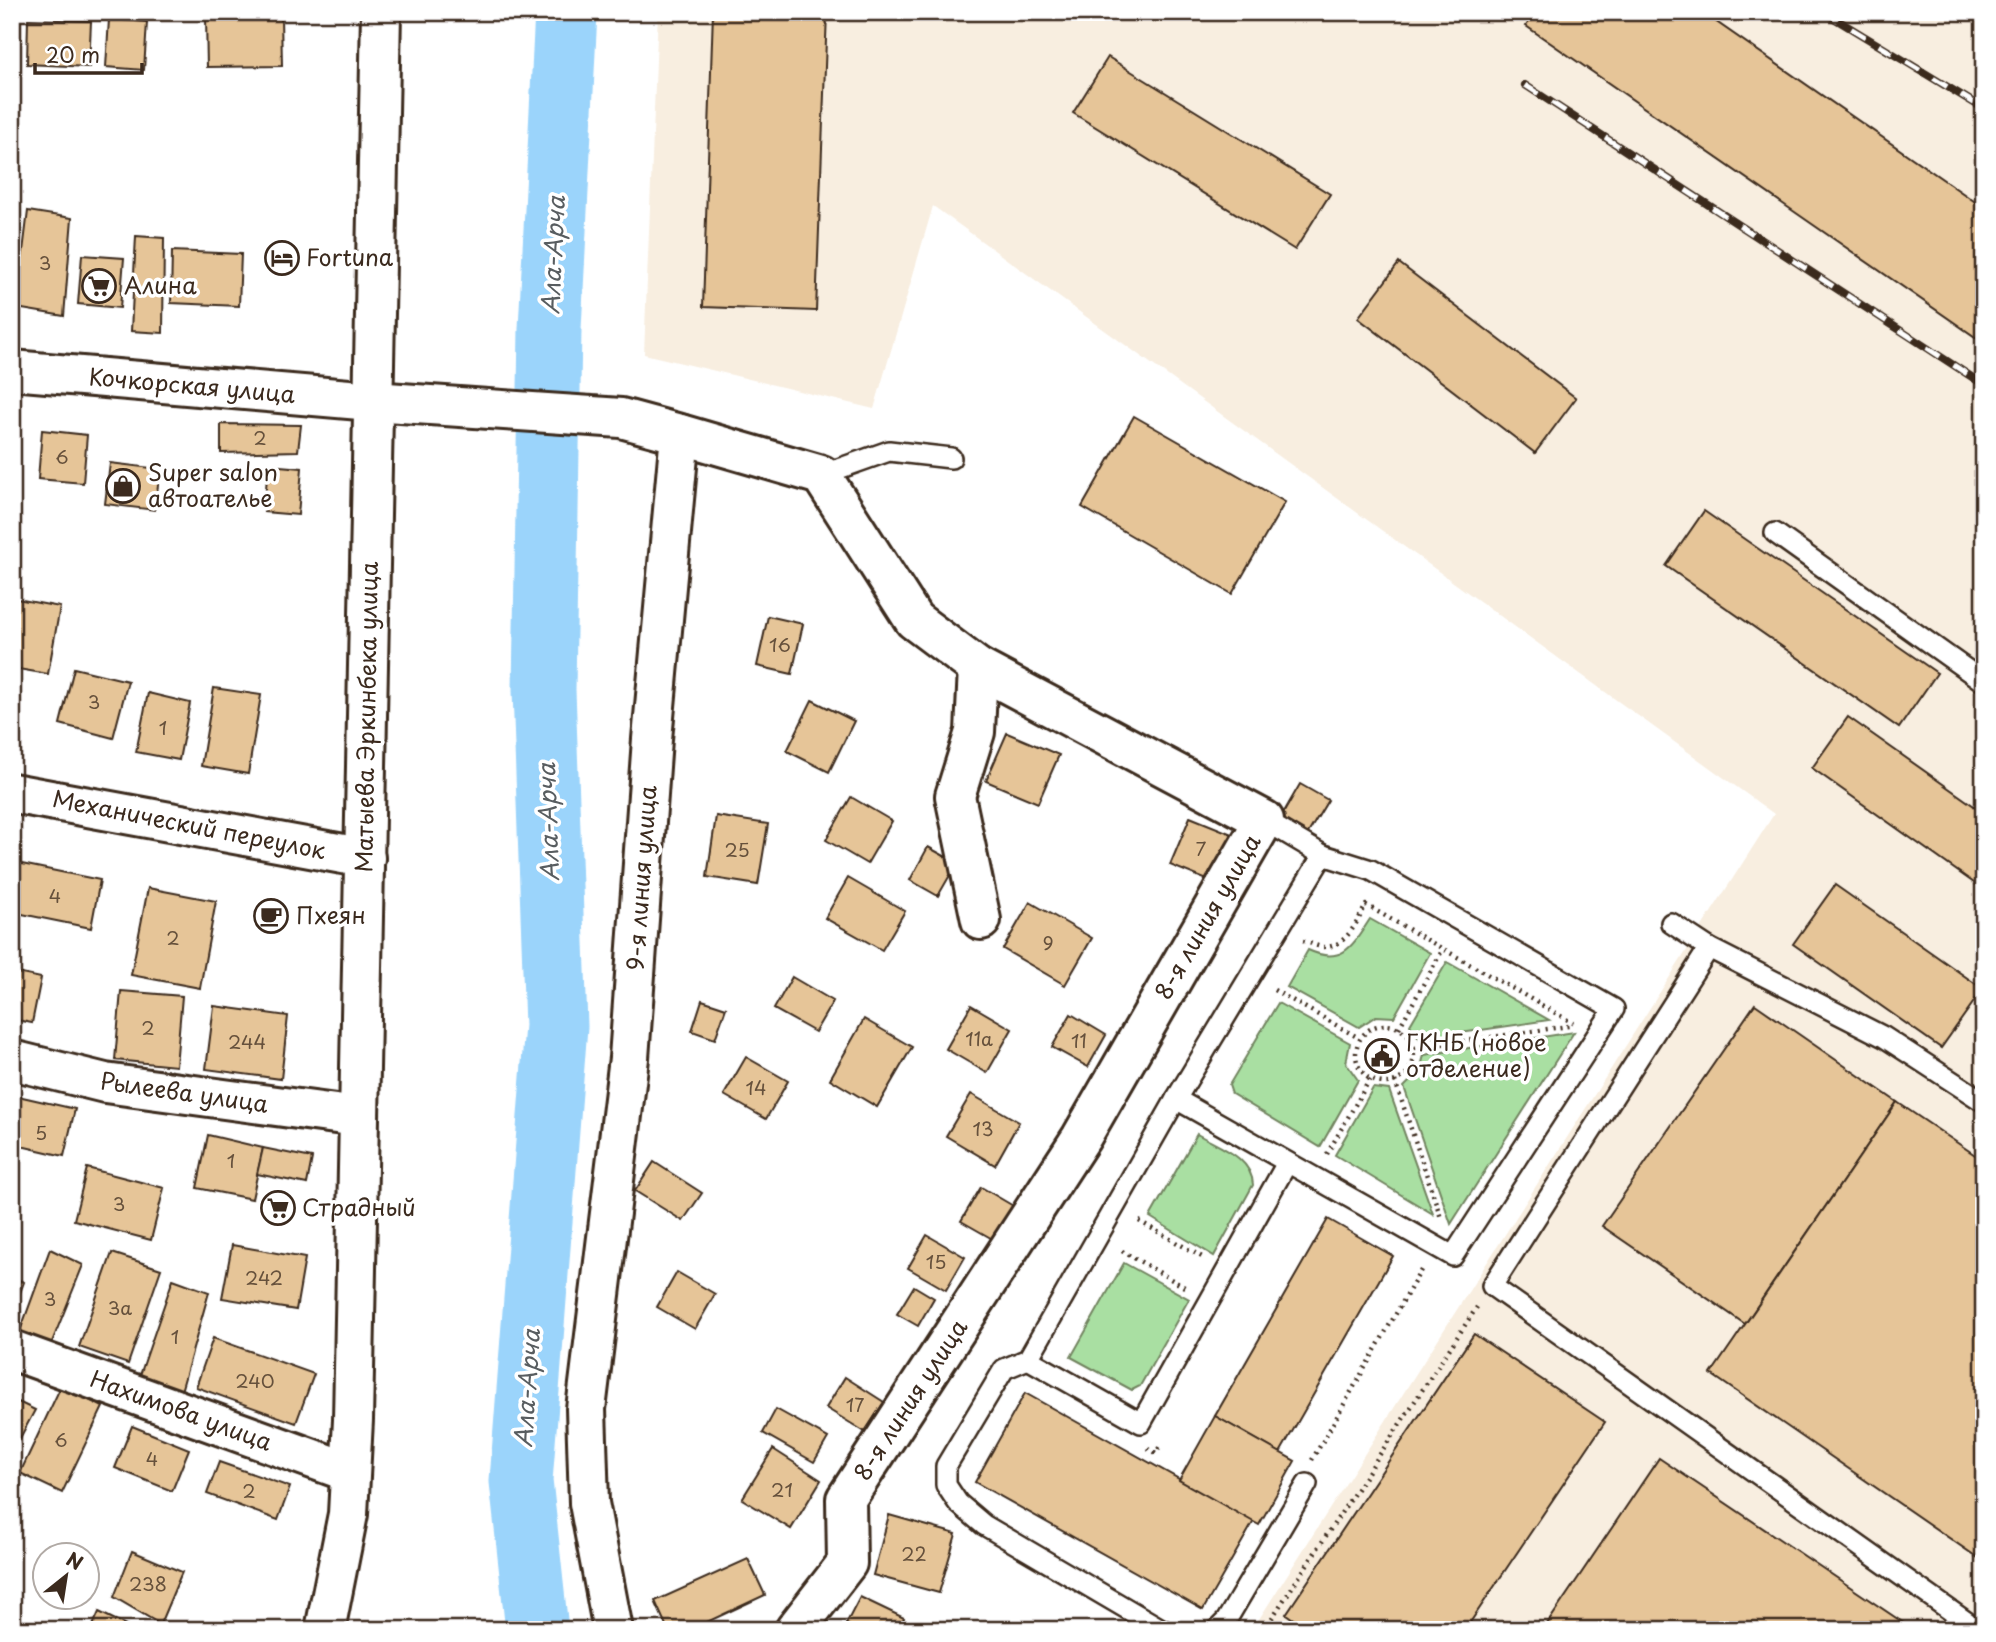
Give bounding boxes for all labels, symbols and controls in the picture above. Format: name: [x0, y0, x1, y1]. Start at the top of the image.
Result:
scale bar: [35, 32, 142, 76]
text: 20 m: [46, 38, 100, 70]
water label: Ала-Арча: [531, 194, 573, 315]
hotel icon: Fortuna: [263, 239, 301, 277]
place label: Fortuna: [306, 239, 394, 274]
house number: 3: [39, 248, 51, 276]
supermarket icon: Алина: [80, 267, 118, 305]
place label: Алина: [124, 267, 197, 302]
street label: Кочкорская улица: [88, 358, 297, 411]
house number: 2: [253, 423, 267, 451]
house number: 6: [55, 442, 69, 470]
place label: Super salon автоателье: [148, 454, 278, 515]
shop icon: Super salon автоателье: [104, 467, 142, 505]
street label: Матыева Эркинбека улица: [345, 561, 386, 873]
house number: 16: [769, 630, 791, 658]
house number: 3: [88, 687, 100, 715]
house number: 1: [159, 713, 167, 741]
water label: Ала-Арча: [527, 761, 567, 882]
street label: Механический переулок: [50, 780, 329, 867]
street label: 9-я линия улица: [617, 784, 664, 972]
street label: 8-я линия улица: [1145, 826, 1269, 1006]
house number: 7: [1196, 834, 1207, 862]
house number: 25: [724, 835, 750, 863]
house number: 4: [49, 881, 61, 909]
cafe icon: Пхеян: [252, 897, 290, 935]
place label: Пхеян: [296, 897, 366, 932]
house number: 2: [166, 923, 180, 951]
house number: 9: [1042, 928, 1054, 956]
house number: 2: [141, 1013, 155, 1041]
house number: 11a: [965, 1024, 993, 1052]
place label: ГКНБ (новое отделение): [1406, 1024, 1547, 1085]
house number: 11: [1071, 1026, 1087, 1054]
house number: 244: [228, 1027, 266, 1055]
public building icon: ГКНБ (новое отделение): [1363, 1037, 1401, 1075]
street label: Рылеева улица: [98, 1062, 271, 1121]
house number: 14: [745, 1073, 767, 1101]
house number: 13: [972, 1114, 994, 1142]
house number: 5: [35, 1118, 47, 1146]
house number: 1: [227, 1146, 235, 1174]
house number: 3: [113, 1189, 125, 1217]
supermarket icon: Страдный: [259, 1189, 297, 1227]
place label: Страдный: [302, 1189, 416, 1224]
house number: 15: [926, 1247, 946, 1275]
house number: 242: [245, 1263, 283, 1291]
house number: 3: [44, 1284, 56, 1312]
house number: 3a: [108, 1293, 132, 1321]
street label: 8-я линия улица: [844, 1311, 975, 1487]
house number: 1: [171, 1322, 179, 1350]
water label: Ала-Арча: [504, 1326, 548, 1448]
street label: Нахимова улица: [86, 1360, 278, 1459]
house number: 240: [235, 1366, 275, 1394]
house number: 17: [846, 1390, 864, 1418]
house number: 6: [54, 1425, 68, 1453]
house number: 4: [146, 1444, 158, 1472]
house number: 21: [771, 1475, 793, 1503]
house number: 2: [242, 1476, 256, 1504]
house number: 22: [901, 1539, 927, 1567]
north arrow: [32, 1540, 102, 1610]
text: N: [61, 1545, 89, 1576]
house number: 238: [129, 1569, 167, 1597]

